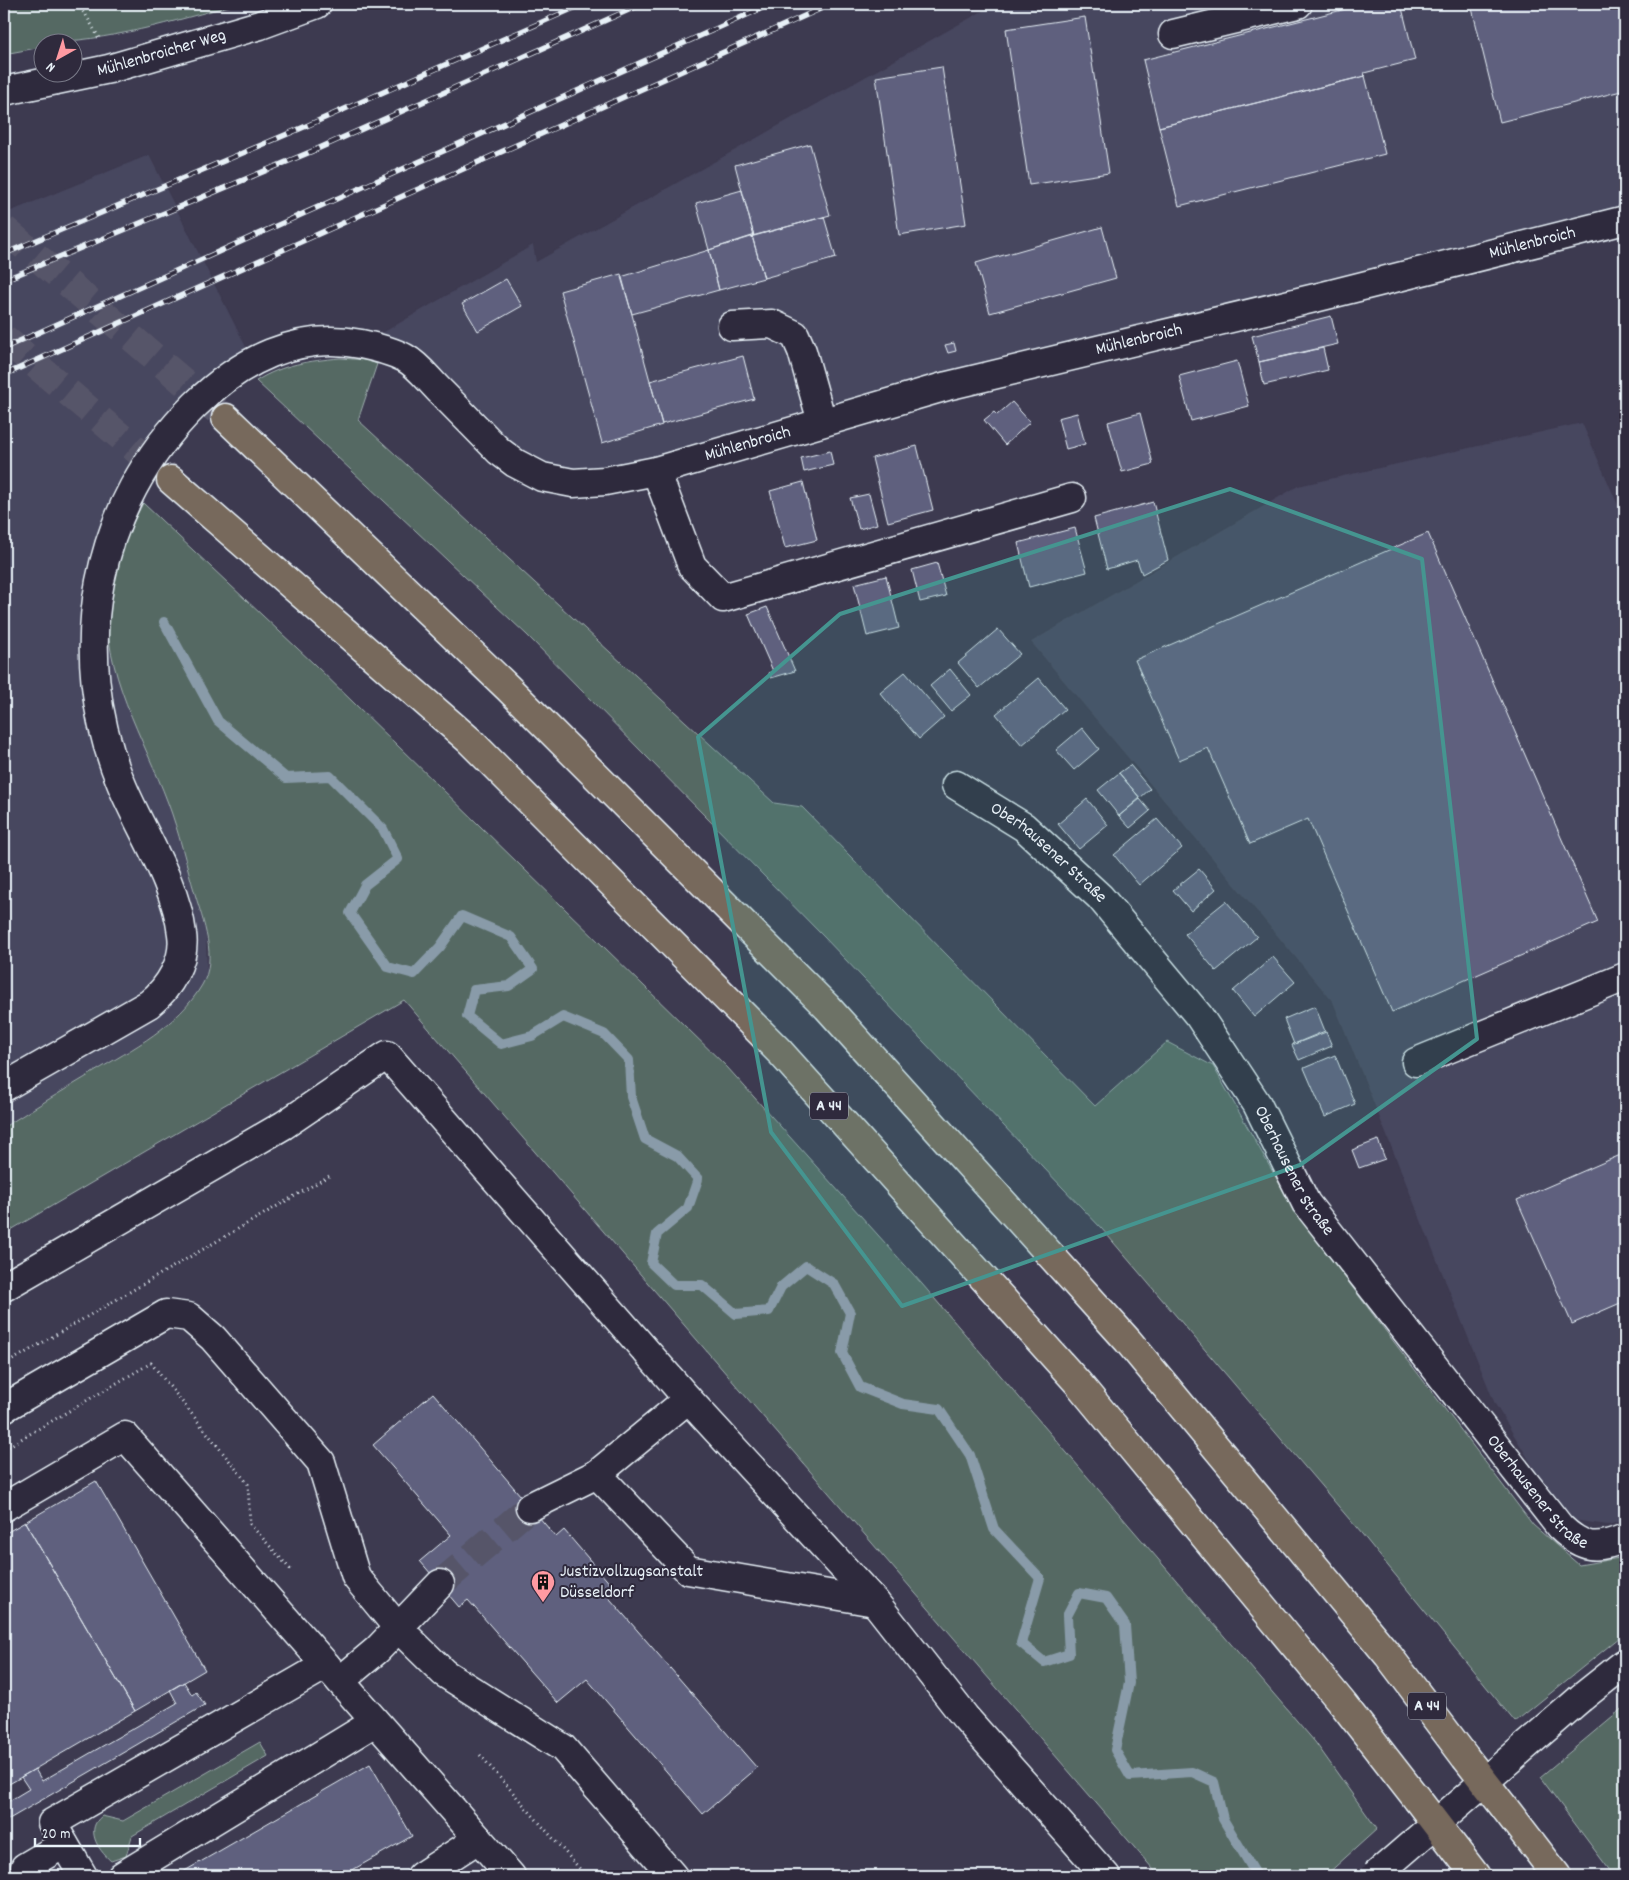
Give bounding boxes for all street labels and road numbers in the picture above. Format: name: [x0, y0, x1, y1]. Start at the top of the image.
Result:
street label: Mühlenbroicher Weg: [95, 23, 229, 84]
street label: Mühlenbroich: [1486, 220, 1578, 266]
street label: Mühlenbroich: [1093, 318, 1185, 363]
street label: Mühlenbroich: [702, 420, 794, 469]
street label: Oberhausener Straße: [985, 796, 1113, 909]
road number: A 44: [810, 1092, 848, 1120]
street label: Oberhausener Straße: [1247, 1102, 1340, 1242]
street label: Oberhausener Straße: [1480, 1430, 1591, 1556]
road number: A 44: [1408, 1692, 1446, 1720]

